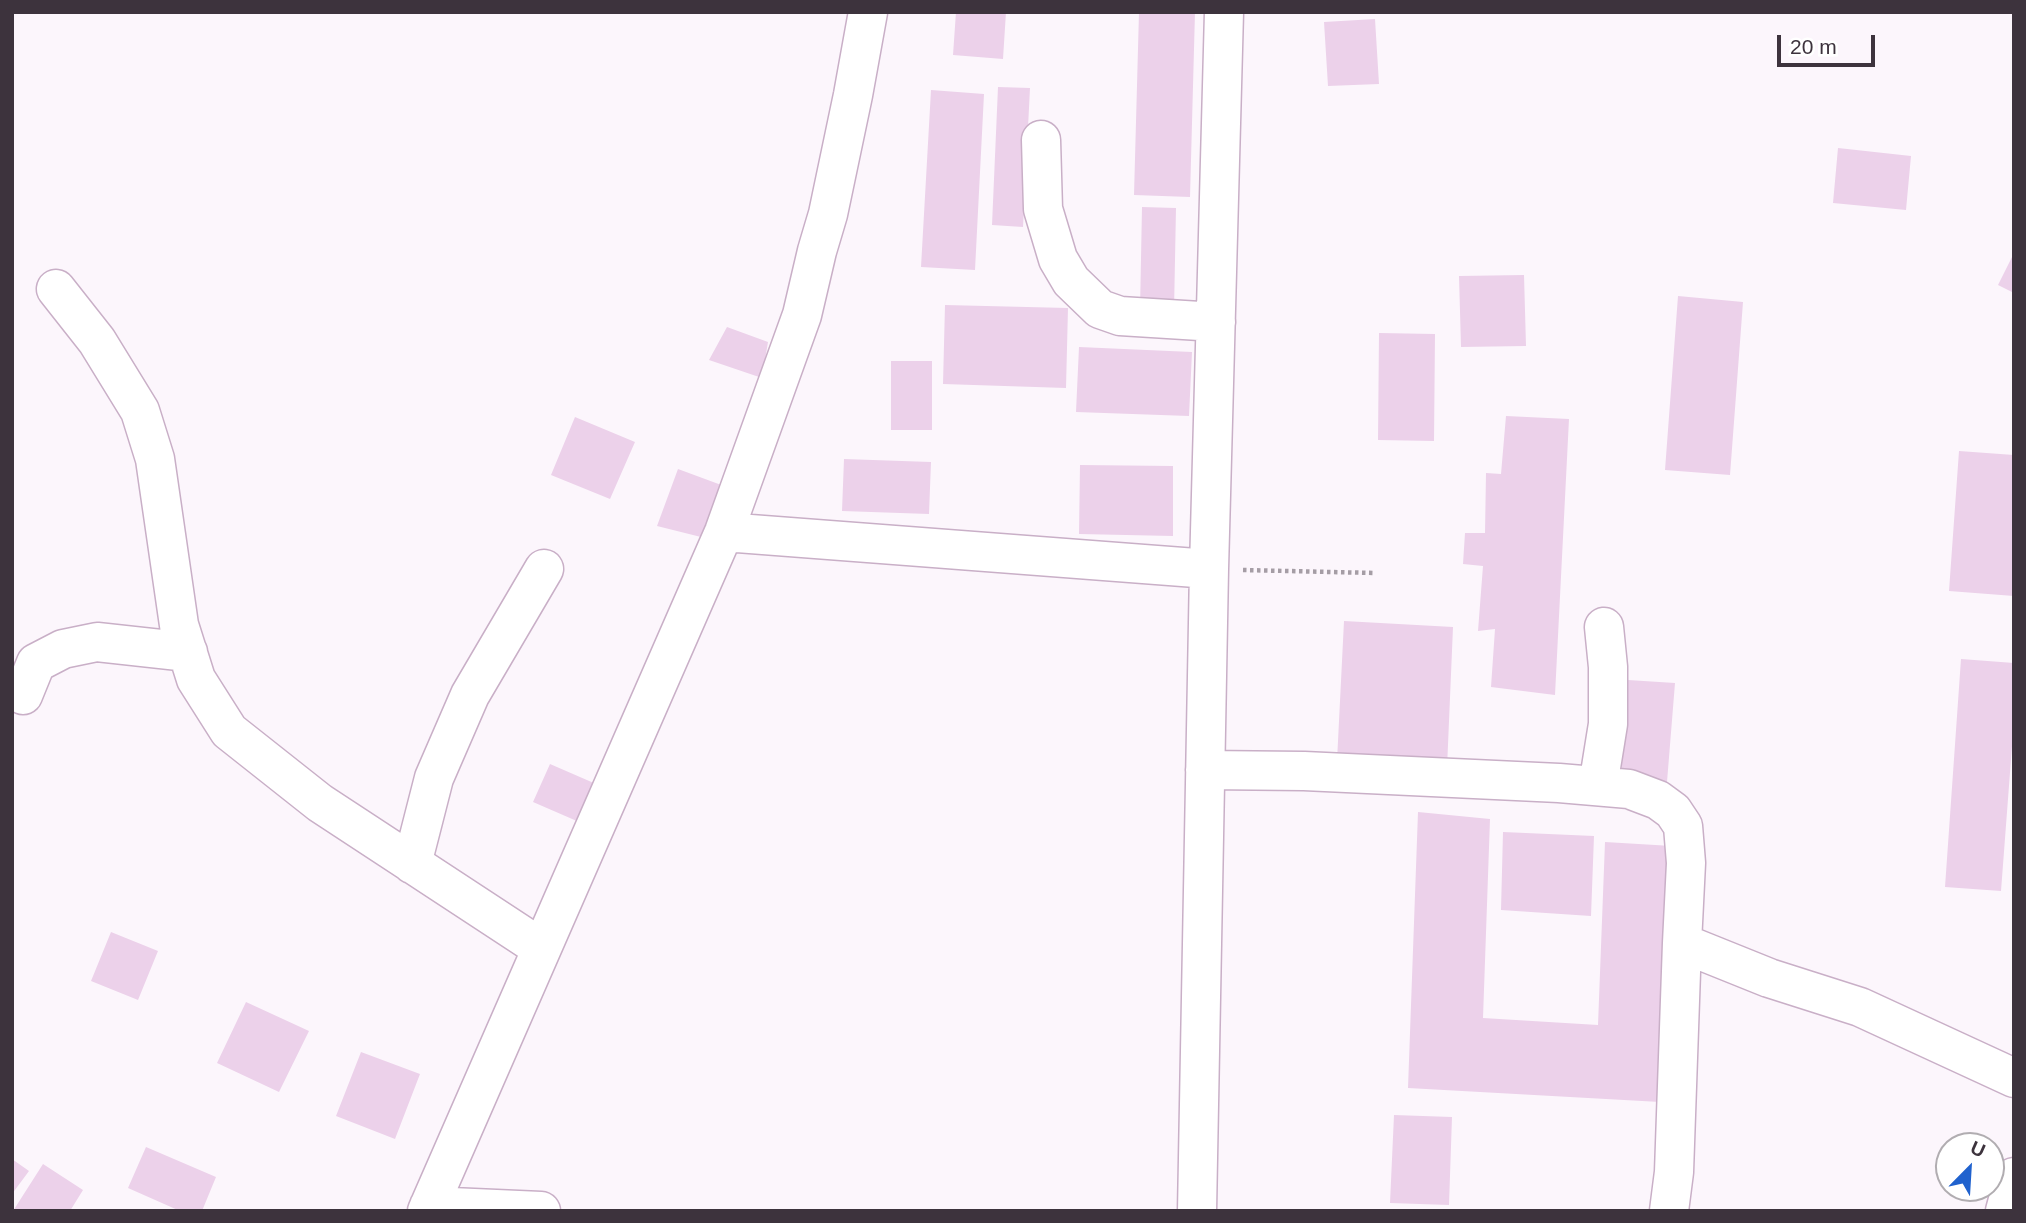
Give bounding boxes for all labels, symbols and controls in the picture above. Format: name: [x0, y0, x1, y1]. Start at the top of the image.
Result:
scale bar: [1781, 21, 1879, 65]
text: 20 m: [1790, 35, 1837, 58]
north arrow: [1935, 1132, 2005, 1202]
text: U: [1967, 1137, 1988, 1162]

